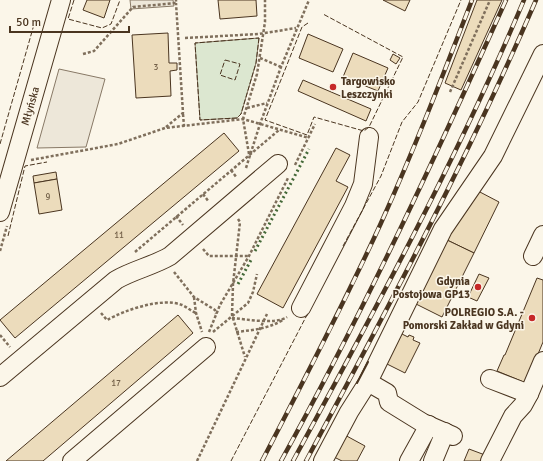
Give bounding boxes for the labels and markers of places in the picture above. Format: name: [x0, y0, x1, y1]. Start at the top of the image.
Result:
place label: Targowisko Leszczynki: [341, 75, 396, 101]
marker: Targowisko Leszczynki: [328, 82, 338, 92]
place label: Gdynia Postojowa GP13: [392, 275, 470, 301]
marker: Gdynia Postojowa GP13: [473, 282, 483, 292]
place label: POLREGIO S.A. - Pomorski Zakład w Gdyni: [403, 306, 524, 332]
marker: POLREGIO S.A. - Pomorski Zakład w Gdyni: [527, 313, 537, 323]

